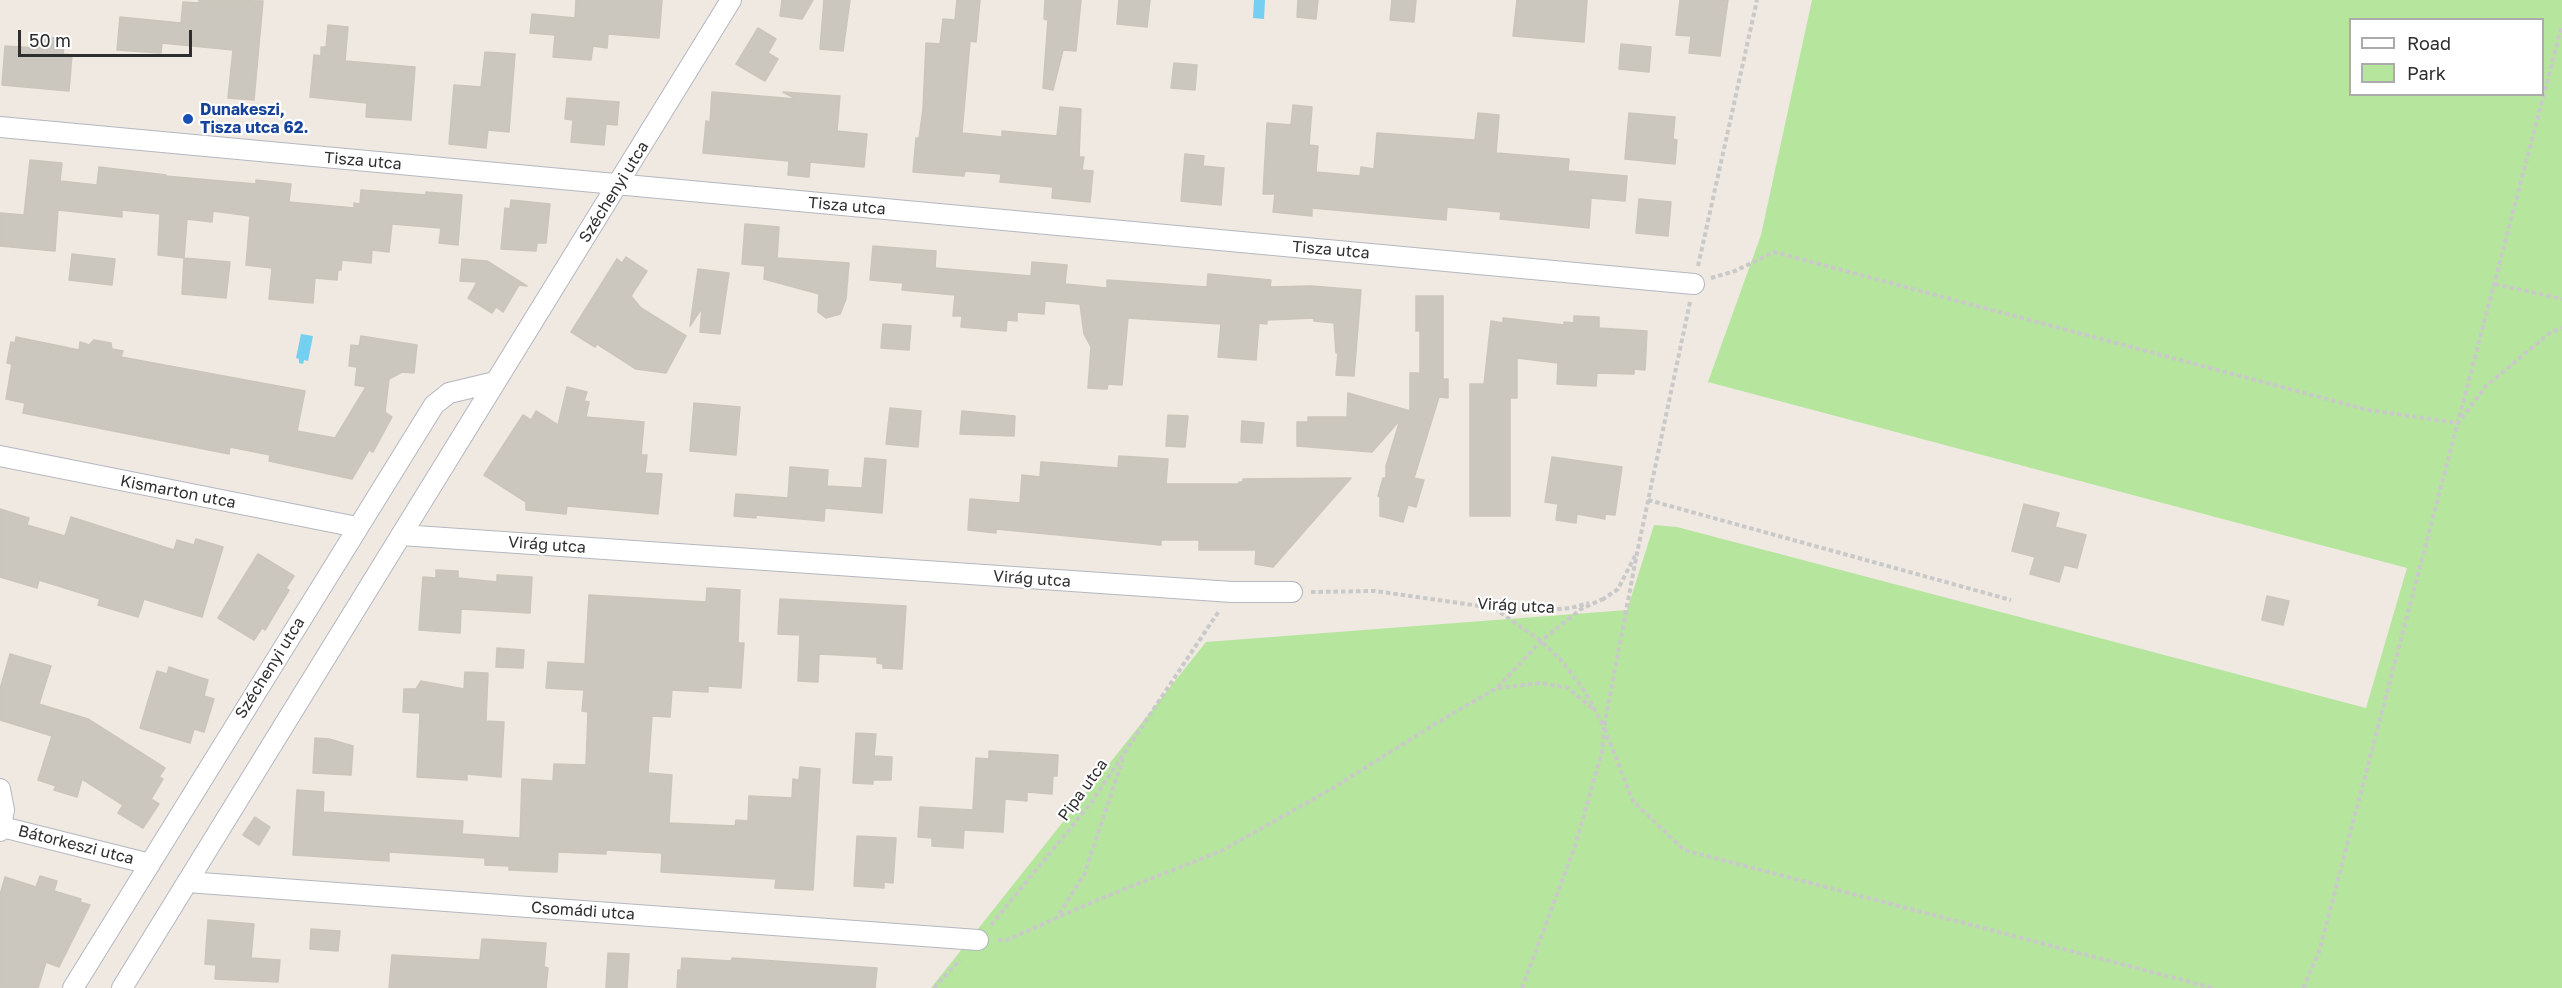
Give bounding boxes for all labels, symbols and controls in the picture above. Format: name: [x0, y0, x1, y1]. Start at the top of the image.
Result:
scale bar: [21, 18, 195, 56]
legend: [2349, 18, 2544, 96]
text: 50 m: [29, 29, 71, 51]
text: Road: [2407, 32, 2451, 54]
text: Park: [2407, 62, 2446, 84]
place label: Dunakeszi, Tisza utca 62.: [200, 100, 309, 138]
marker: Dunakeszi, Tisza utca 62.: [181, 112, 195, 126]
street label: Széchenyi utca: [575, 138, 653, 246]
street label: Tisza utca: [323, 148, 403, 174]
street label: Tisza utca: [807, 193, 887, 219]
street label: Tisza utca: [1291, 237, 1371, 263]
street label: Kismarton utca: [119, 471, 237, 513]
street label: Virág utca: [508, 533, 586, 557]
street label: Virág utca: [993, 567, 1071, 591]
street label: Virág utca: [1477, 594, 1555, 618]
street label: Széchenyi utca: [231, 614, 309, 722]
street label: Pipa utca: [1054, 755, 1112, 825]
street label: Bátorkeszi utca: [16, 821, 136, 869]
street label: Csomádi utca: [530, 898, 636, 924]

